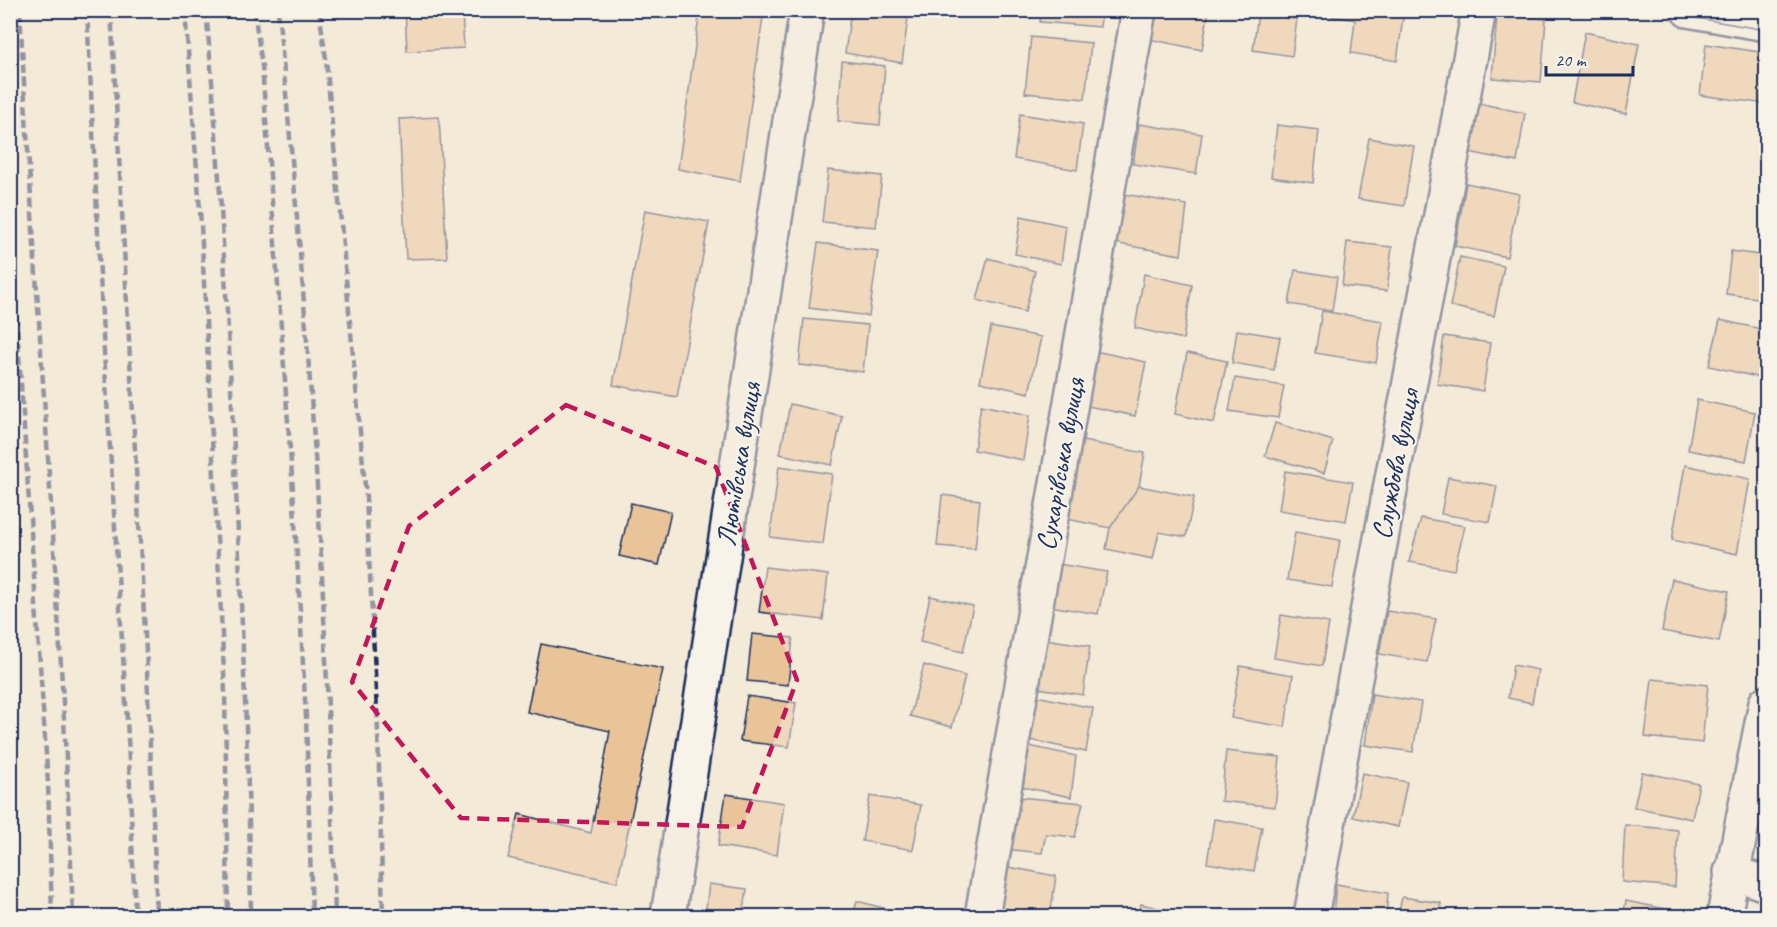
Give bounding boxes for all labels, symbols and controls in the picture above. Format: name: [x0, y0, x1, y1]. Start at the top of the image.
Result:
scale bar: [1546, 39, 1633, 77]
text: 20 m: [1555, 49, 1588, 71]
street label: Сухарівська вулиця: [1028, 374, 1093, 553]
street label: Лютівська вулиця: [708, 379, 768, 549]
street label: Службова вулиця: [1363, 384, 1427, 542]

